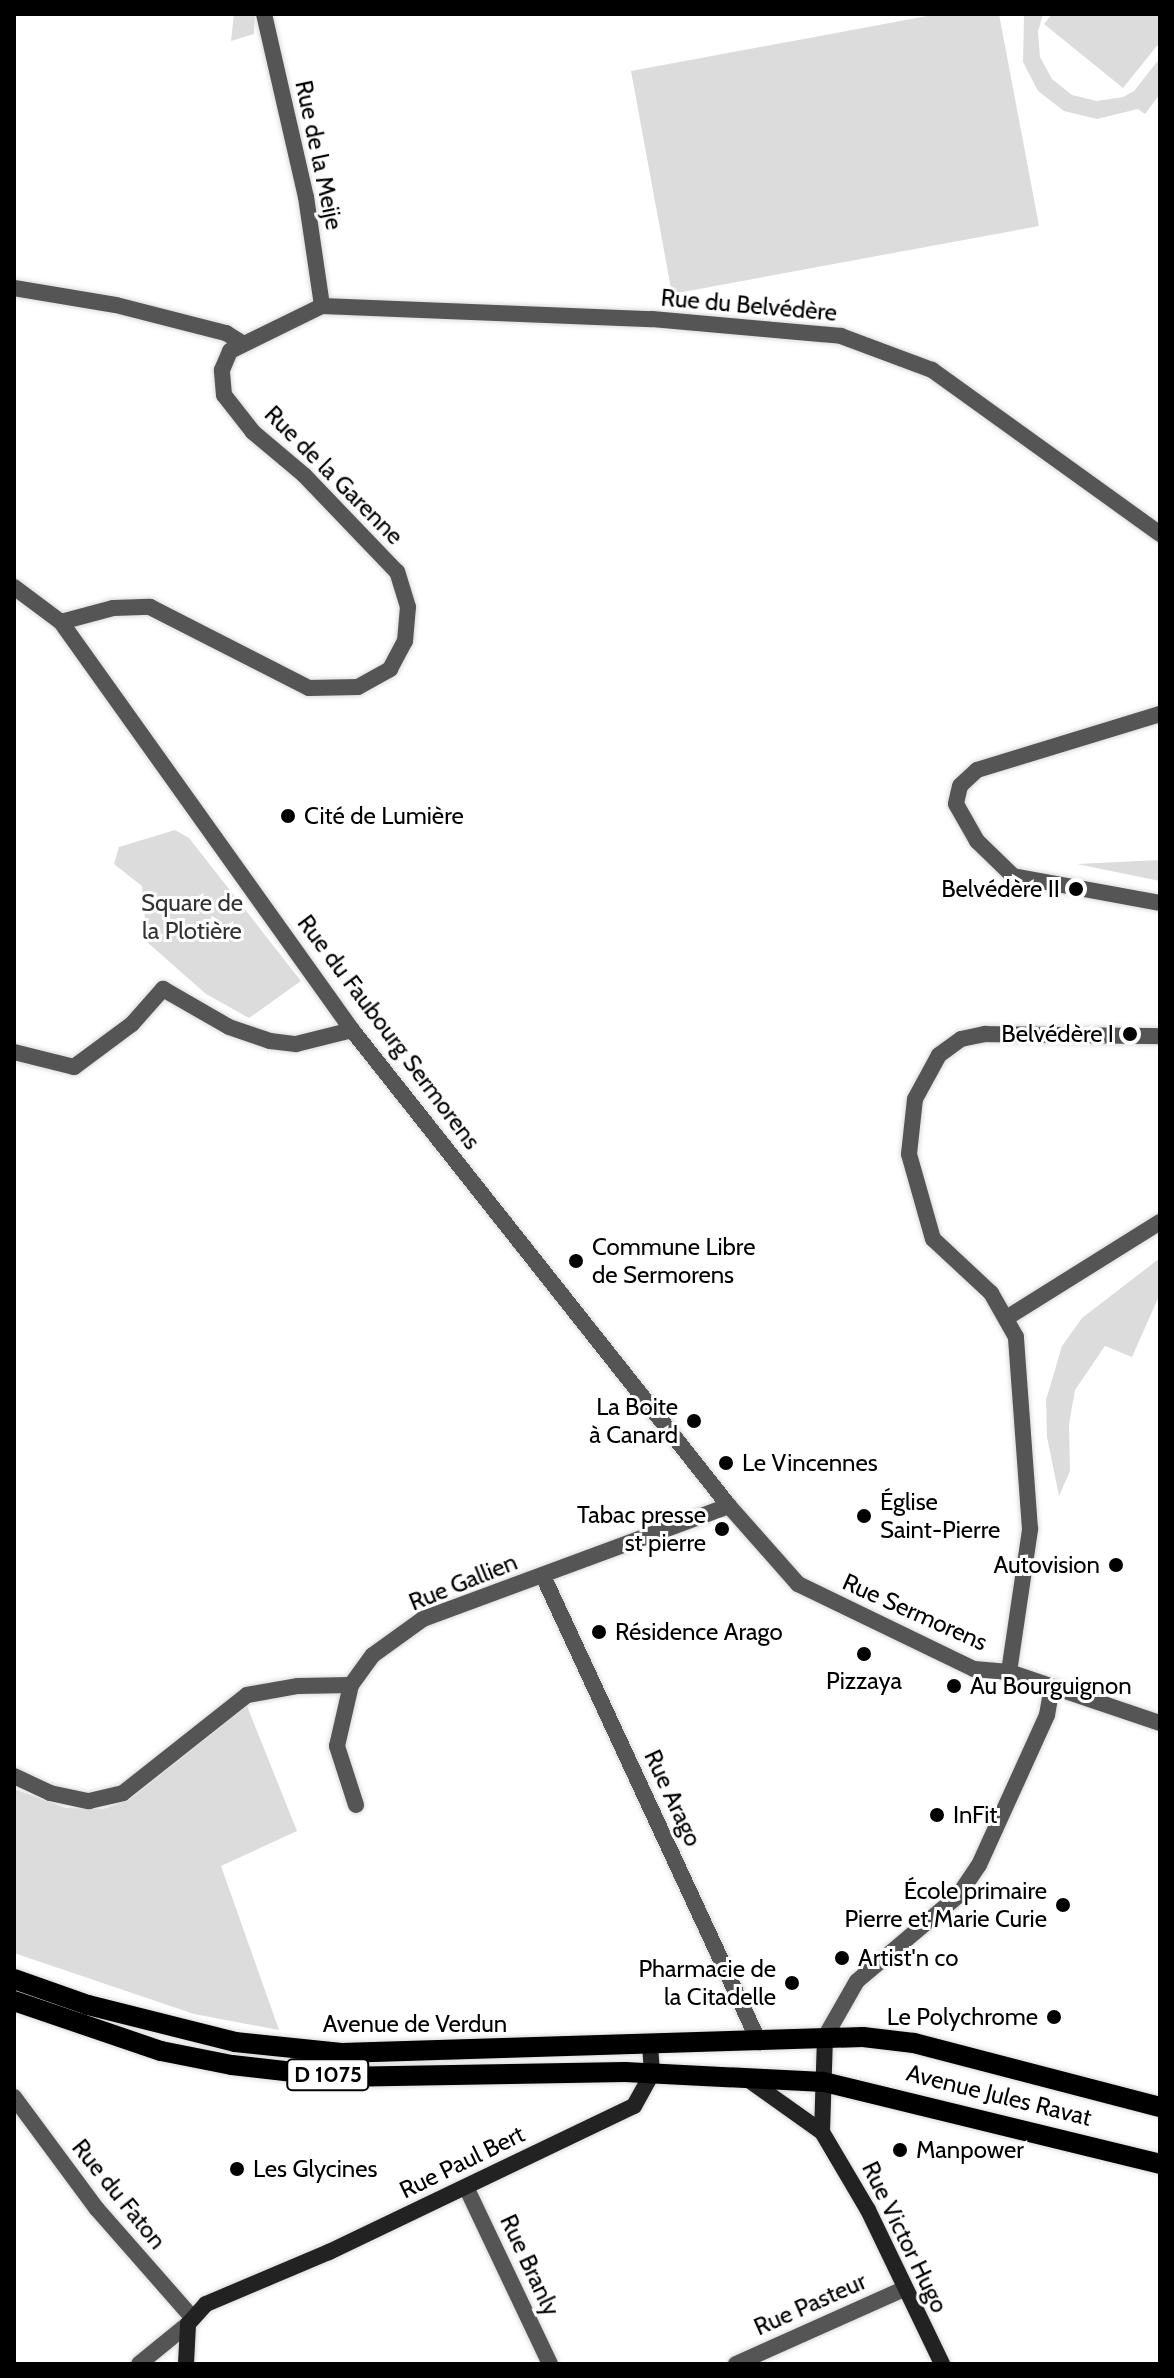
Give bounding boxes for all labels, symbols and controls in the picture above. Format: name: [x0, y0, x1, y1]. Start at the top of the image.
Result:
street label: Rue de la Meije: [289, 78, 349, 232]
street label: Rue du Belvédère: [660, 283, 838, 327]
street label: Rue de la Garenne: [259, 400, 409, 550]
place label: Cité de Lumière: [304, 802, 464, 830]
marker: Cité de Lumière: [279, 807, 297, 825]
place label: Belvédère II: [941, 875, 1060, 903]
marker: Belvédère II: [1067, 880, 1085, 898]
park label: Square de la Plotière: [141, 889, 243, 945]
street label: Rue du Faubourg Sermorens: [291, 909, 487, 1155]
place label: Belvédère I: [1001, 1020, 1114, 1048]
marker: Belvédère I: [1121, 1025, 1139, 1043]
place label: Commune Libre de Sermorens: [592, 1233, 755, 1289]
marker: Commune Libre de Sermorens: [567, 1252, 585, 1270]
place label: La Boite à Canard: [589, 1393, 678, 1449]
marker: La Boite à Canard: [685, 1412, 703, 1430]
place label: Le Vincennes: [742, 1449, 878, 1477]
marker: Le Vincennes: [717, 1454, 735, 1472]
place label: Église Saint-Pierre: [880, 1488, 1000, 1544]
place label: Tabac presse st pierre: [577, 1501, 706, 1557]
marker: Église Saint-Pierre: [855, 1507, 873, 1525]
marker: Tabac presse st pierre: [713, 1520, 731, 1538]
street label: Rue Gallien: [405, 1547, 521, 1617]
place label: Autovision: [993, 1551, 1100, 1579]
marker: Autovision: [1107, 1556, 1125, 1574]
street label: Rue Sermorens: [838, 1567, 992, 1657]
place label: Résidence Arago: [615, 1618, 783, 1646]
marker: Résidence Arago: [590, 1623, 608, 1641]
marker: Pizzaya: [855, 1645, 873, 1663]
place label: Pizzaya: [826, 1667, 902, 1695]
place label: Au Bourguignon: [970, 1672, 1132, 1700]
marker: Au Bourguignon: [945, 1677, 963, 1695]
street label: Rue Arago: [638, 1745, 708, 1851]
place label: InFit: [953, 1801, 997, 1829]
marker: InFit: [928, 1806, 946, 1824]
place label: École primaire Pierre et Marie Curie: [845, 1877, 1047, 1933]
marker: École primaire Pierre et Marie Curie: [1054, 1896, 1072, 1914]
place label: Artist'n co: [858, 1944, 958, 1972]
marker: Artist'n co: [833, 1949, 851, 1967]
place label: Pharmacie de la Citadelle: [638, 1955, 776, 2011]
marker: Pharmacie de la Citadelle: [783, 1974, 801, 1992]
place label: Le Polychrome: [887, 2003, 1038, 2031]
marker: Le Polychrome: [1045, 2008, 1063, 2026]
street label: Avenue de Verdun: [323, 2010, 507, 2038]
road number: D 1075: [286, 2057, 370, 2093]
street label: Avenue Jules Ravat: [904, 2058, 1094, 2132]
street label: Rue Paul Bert: [395, 2119, 529, 2205]
street label: Rue du Faton: [66, 2133, 172, 2255]
place label: Manpower: [916, 2136, 1024, 2164]
marker: Manpower: [891, 2141, 909, 2159]
place label: Les Glycines: [253, 2155, 377, 2183]
street label: Rue Victor Hugo: [856, 2157, 954, 2317]
marker: Les Glycines: [228, 2160, 246, 2178]
street label: Rue Branly: [494, 2210, 566, 2320]
street label: Rue Pasteur: [749, 2266, 871, 2342]

